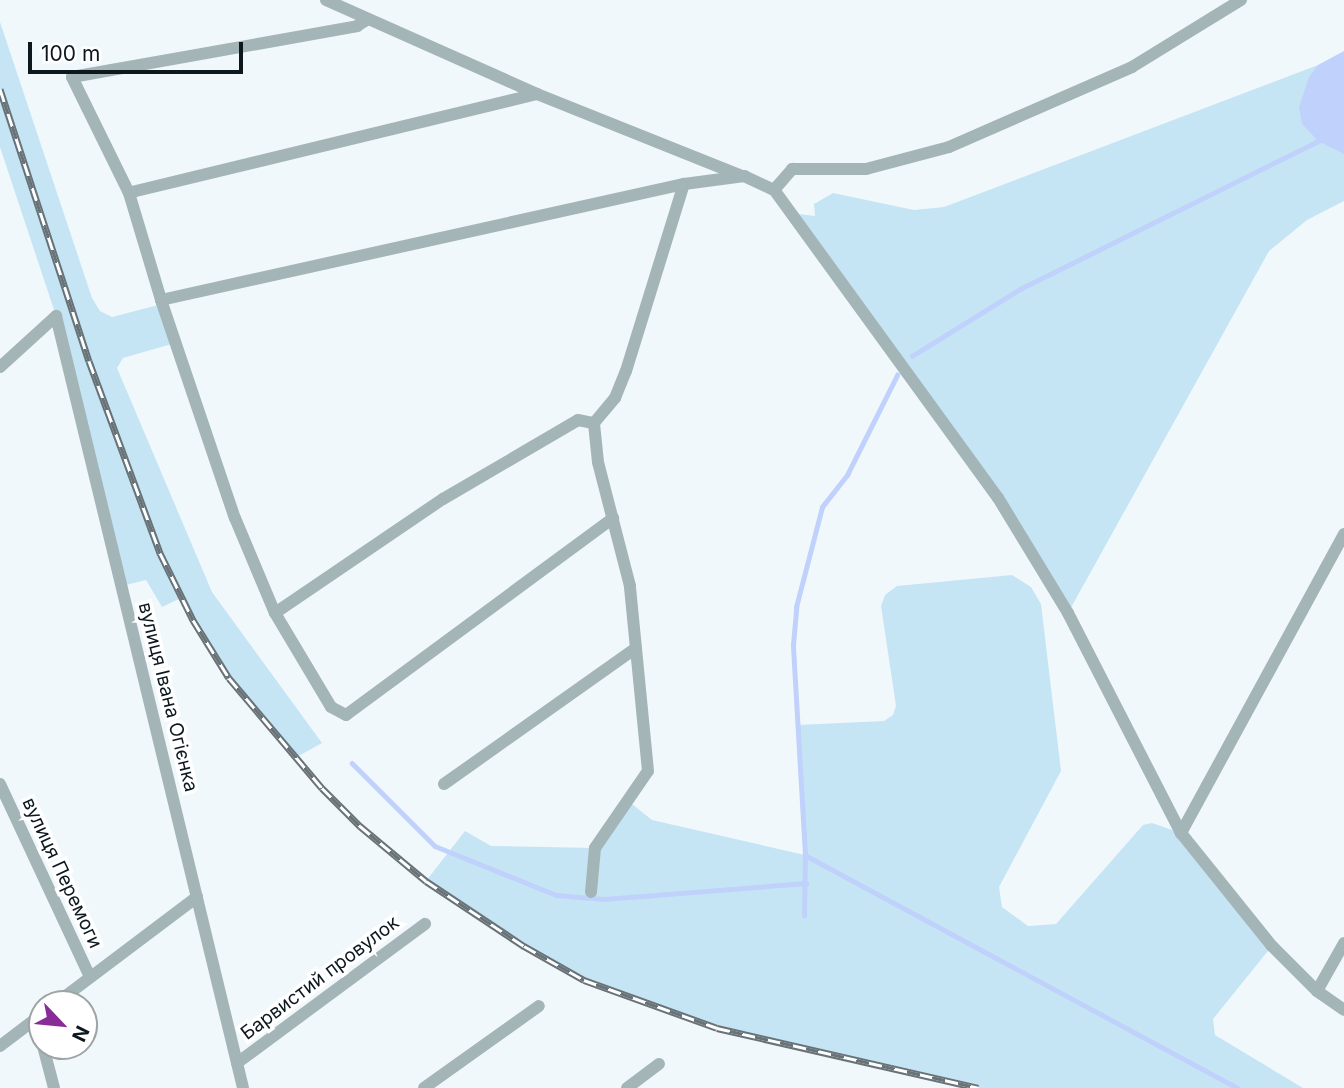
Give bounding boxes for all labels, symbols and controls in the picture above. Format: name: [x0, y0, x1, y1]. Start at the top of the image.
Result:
scale bar: [32, 28, 247, 72]
text: 100 m: [41, 41, 100, 66]
street label: вулиця Івана Огієнка: [133, 600, 203, 794]
street label: вулиця Перемоги: [17, 794, 107, 952]
street label: Барвистий провулок: [237, 911, 403, 1045]
north arrow: [28, 990, 98, 1060]
text: N: [67, 1022, 94, 1045]

